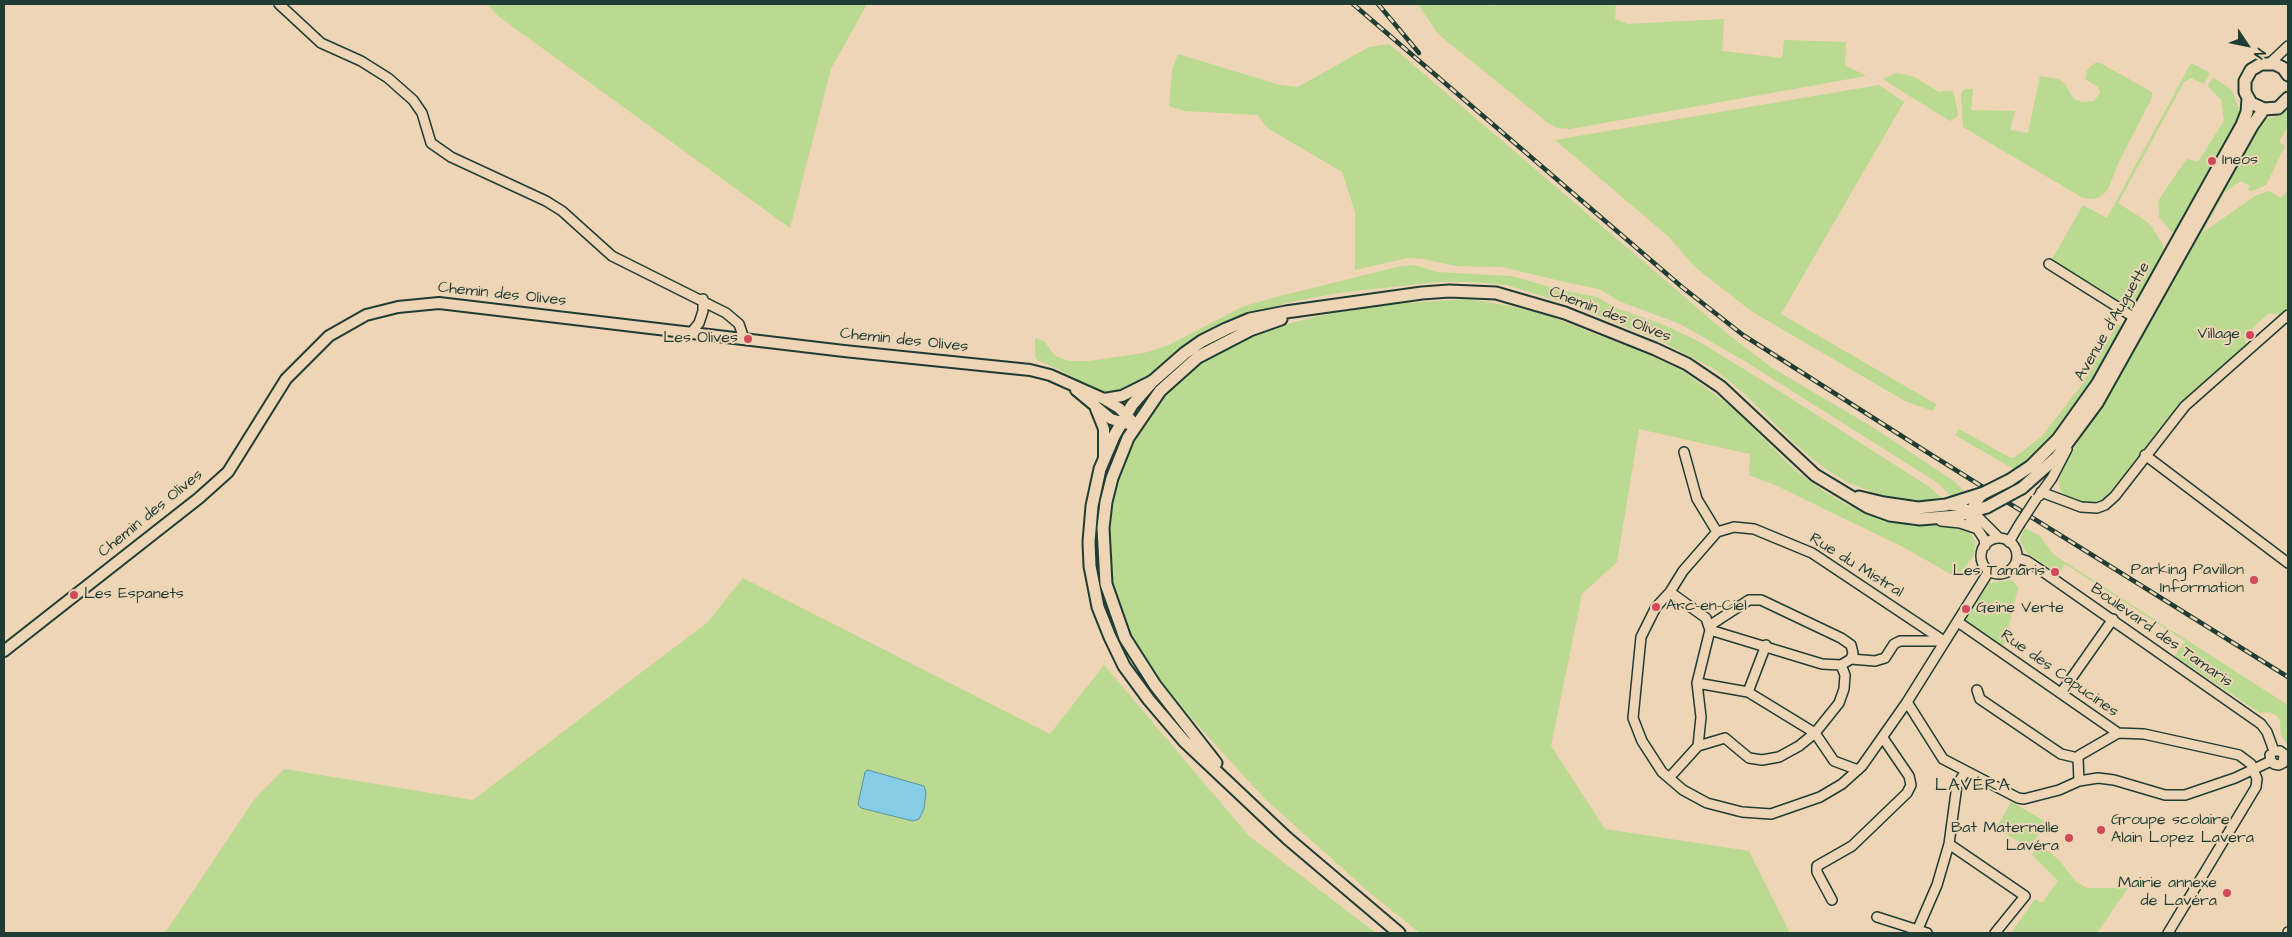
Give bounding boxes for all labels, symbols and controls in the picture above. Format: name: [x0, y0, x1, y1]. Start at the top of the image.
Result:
north arrow: [2222, 20, 2272, 70]
text: N: [2249, 44, 2270, 63]
place label: Ineos: [2222, 151, 2258, 171]
marker: Ineos: [2206, 155, 2218, 167]
street label: Avenue d'Auguette: [2071, 259, 2155, 385]
street label: Chemin des Olives: [437, 279, 567, 311]
street label: Chemin des Olives: [1546, 283, 1674, 347]
street label: Chemin des Olives: [839, 325, 969, 357]
place label: Village: [2197, 325, 2240, 345]
place label: Les Olives: [663, 329, 738, 349]
marker: Village: [2244, 329, 2256, 341]
marker: Les Olives: [742, 333, 754, 345]
street label: Chemin des Olives: [95, 466, 207, 562]
street label: Rue du Mistral: [1806, 530, 1906, 602]
place label: Parking Pavillon Information: [2131, 561, 2244, 599]
place label: Les Tamaris: [1953, 562, 2045, 582]
marker: Les Tamaris: [2049, 566, 2061, 578]
marker: Parking Pavillon Information: [2248, 574, 2260, 586]
street label: Boulevard des Tamaris: [2086, 580, 2236, 692]
place label: Les Espanets: [84, 585, 184, 605]
marker: Les Espanets: [68, 589, 80, 601]
place label: Arc-en-Ciel: [1666, 597, 1747, 617]
place label: Geine Verte: [1976, 599, 2064, 619]
marker: Arc-en-Ciel: [1650, 601, 1662, 613]
marker: Geine Verte: [1960, 603, 1972, 615]
street label: Rue des Capucines: [1996, 626, 2122, 722]
district label: LAVÉRA: [1934, 775, 2012, 797]
place label: Groupe scolaire Alain Lopez Lavera: [2111, 811, 2254, 849]
place label: Bat Maternelle Lavéra: [1951, 819, 2059, 857]
marker: Groupe scolaire Alain Lopez Lavera: [2095, 824, 2107, 836]
marker: Bat Maternelle Lavéra: [2063, 832, 2075, 844]
place label: Mairie annexe de Lavéra: [2118, 874, 2217, 912]
marker: Mairie annexe de Lavéra: [2221, 887, 2233, 899]

